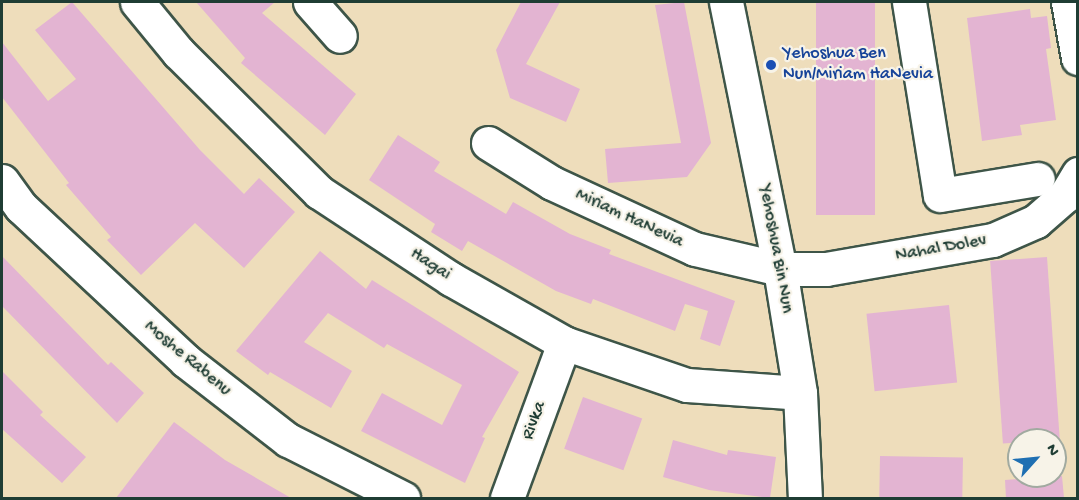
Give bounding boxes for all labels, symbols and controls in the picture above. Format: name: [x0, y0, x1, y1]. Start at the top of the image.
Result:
place label: Yehoshua Ben Nun/Miriam HaNevia: [783, 44, 933, 86]
marker: Yehoshua Ben Nun/Miriam HaNevia: [764, 58, 778, 72]
street label: Yehoshua Bin Nun: [753, 183, 797, 315]
street label: Miriam HaNevia: [571, 185, 687, 253]
street label: Nahal Dolev: [894, 230, 988, 268]
street label: Hagai: [405, 244, 455, 286]
street label: Moshe Rabenu: [139, 316, 235, 402]
street label: Rivka: [518, 399, 552, 443]
north arrow: [1007, 428, 1067, 488]
text: N: [1041, 442, 1063, 459]

